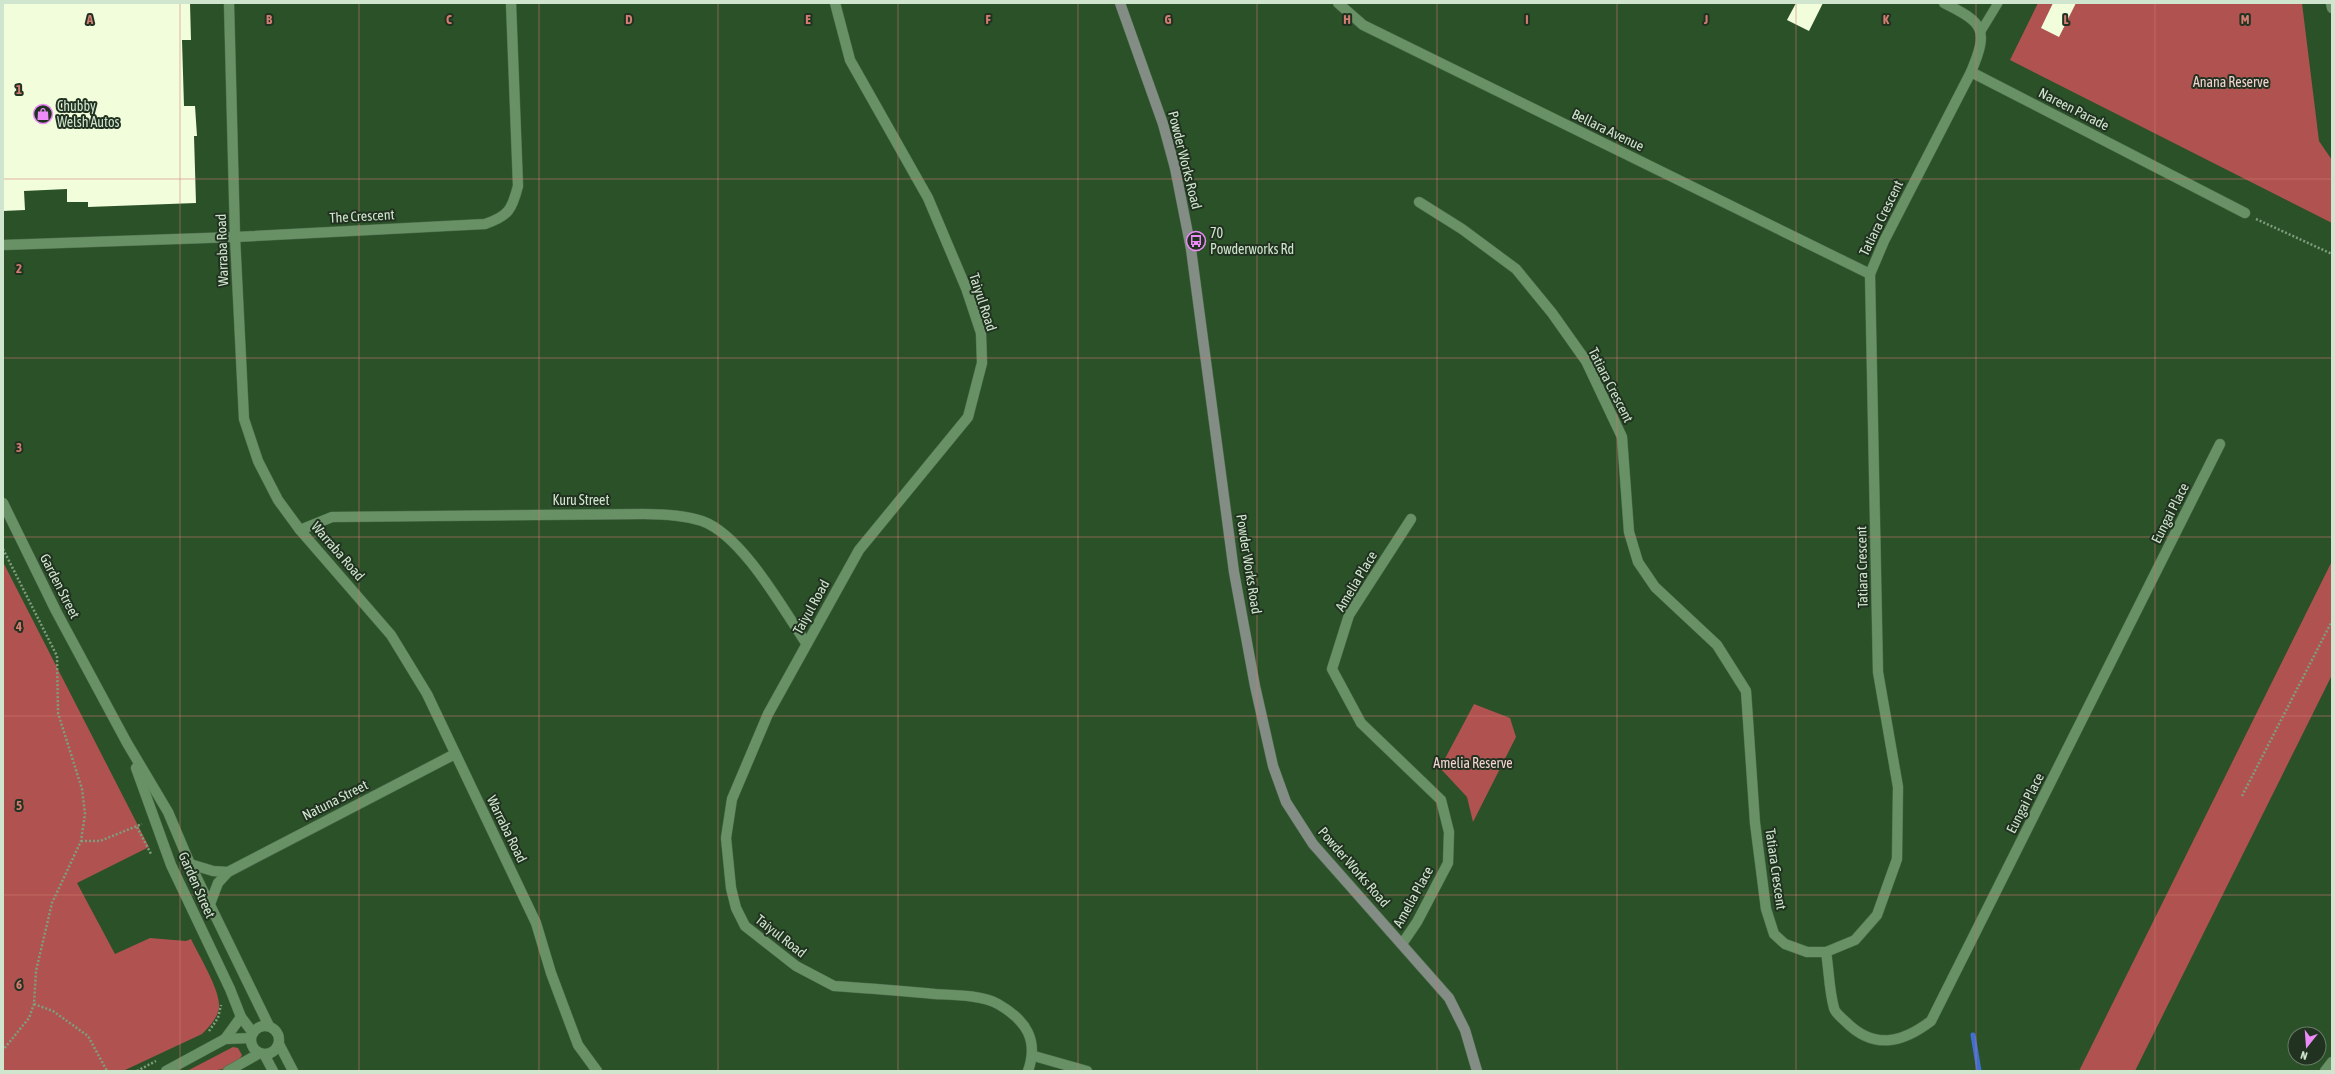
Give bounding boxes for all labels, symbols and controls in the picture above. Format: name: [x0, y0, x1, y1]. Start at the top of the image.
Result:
text: A: [86, 12, 94, 27]
text: B: [266, 12, 273, 27]
text: C: [446, 12, 452, 27]
text: D: [625, 12, 633, 27]
text: E: [805, 12, 811, 27]
text: F: [985, 12, 991, 27]
text: G: [1165, 12, 1172, 27]
text: H: [1343, 12, 1351, 27]
text: I: [1525, 12, 1529, 27]
text: J: [1703, 12, 1708, 27]
text: K: [1883, 12, 1890, 27]
text: L: [2063, 12, 2069, 27]
text: M: [2241, 12, 2250, 27]
park label: Anana Reserve: [2193, 74, 2269, 90]
text: 1: [16, 82, 22, 97]
street label: Nareen Parade: [2036, 84, 2112, 134]
place label: Chubby Welsh Autos: [57, 98, 120, 130]
shop icon: Chubby Welsh Autos: [32, 103, 54, 125]
street label: Bellara Avenue: [1569, 106, 1647, 154]
street label: Powder Works Road: [1165, 109, 1205, 211]
street label: Tatiara Crescent: [1856, 178, 1906, 258]
street label: The Crescent: [329, 206, 395, 226]
street label: Warraba Road: [213, 213, 231, 287]
place label: 70 Powderworks Rd: [1210, 225, 1294, 257]
bus stop icon: 70 Powderworks Rd: [1185, 230, 1207, 252]
text: 2: [16, 261, 22, 276]
street label: Taiyul Road: [966, 271, 1000, 333]
street label: Tatiara Crescent: [1585, 345, 1637, 425]
text: 3: [16, 440, 22, 455]
street label: Eungai Place: [2148, 480, 2192, 546]
street label: Kuru Street: [552, 492, 610, 508]
street label: Powder Works Road: [1233, 513, 1265, 615]
street label: Warraba Road: [308, 518, 368, 584]
street label: Tatiara Crescent: [1853, 526, 1871, 608]
street label: Amelia Place: [1332, 548, 1380, 614]
street label: Garden Street: [37, 551, 83, 621]
street label: Taiyul Road: [790, 577, 832, 637]
text: 4: [15, 619, 22, 634]
park label: Amelia Reserve: [1433, 755, 1513, 771]
street label: Eungai Place: [2003, 770, 2047, 836]
street label: Natuna Street: [300, 777, 370, 823]
street label: Warraba Road: [484, 793, 530, 865]
text: 5: [16, 798, 22, 813]
street label: Powder Works Road: [1315, 824, 1393, 910]
street label: Tatiara Crescent: [1762, 827, 1790, 911]
street label: Garden Street: [175, 850, 219, 920]
street label: Amelia Place: [1390, 864, 1436, 930]
street label: Taiyul Road: [753, 911, 809, 961]
text: 6: [16, 977, 22, 992]
north arrow: [2287, 1026, 2327, 1066]
text: N: [2299, 1049, 2309, 1062]

